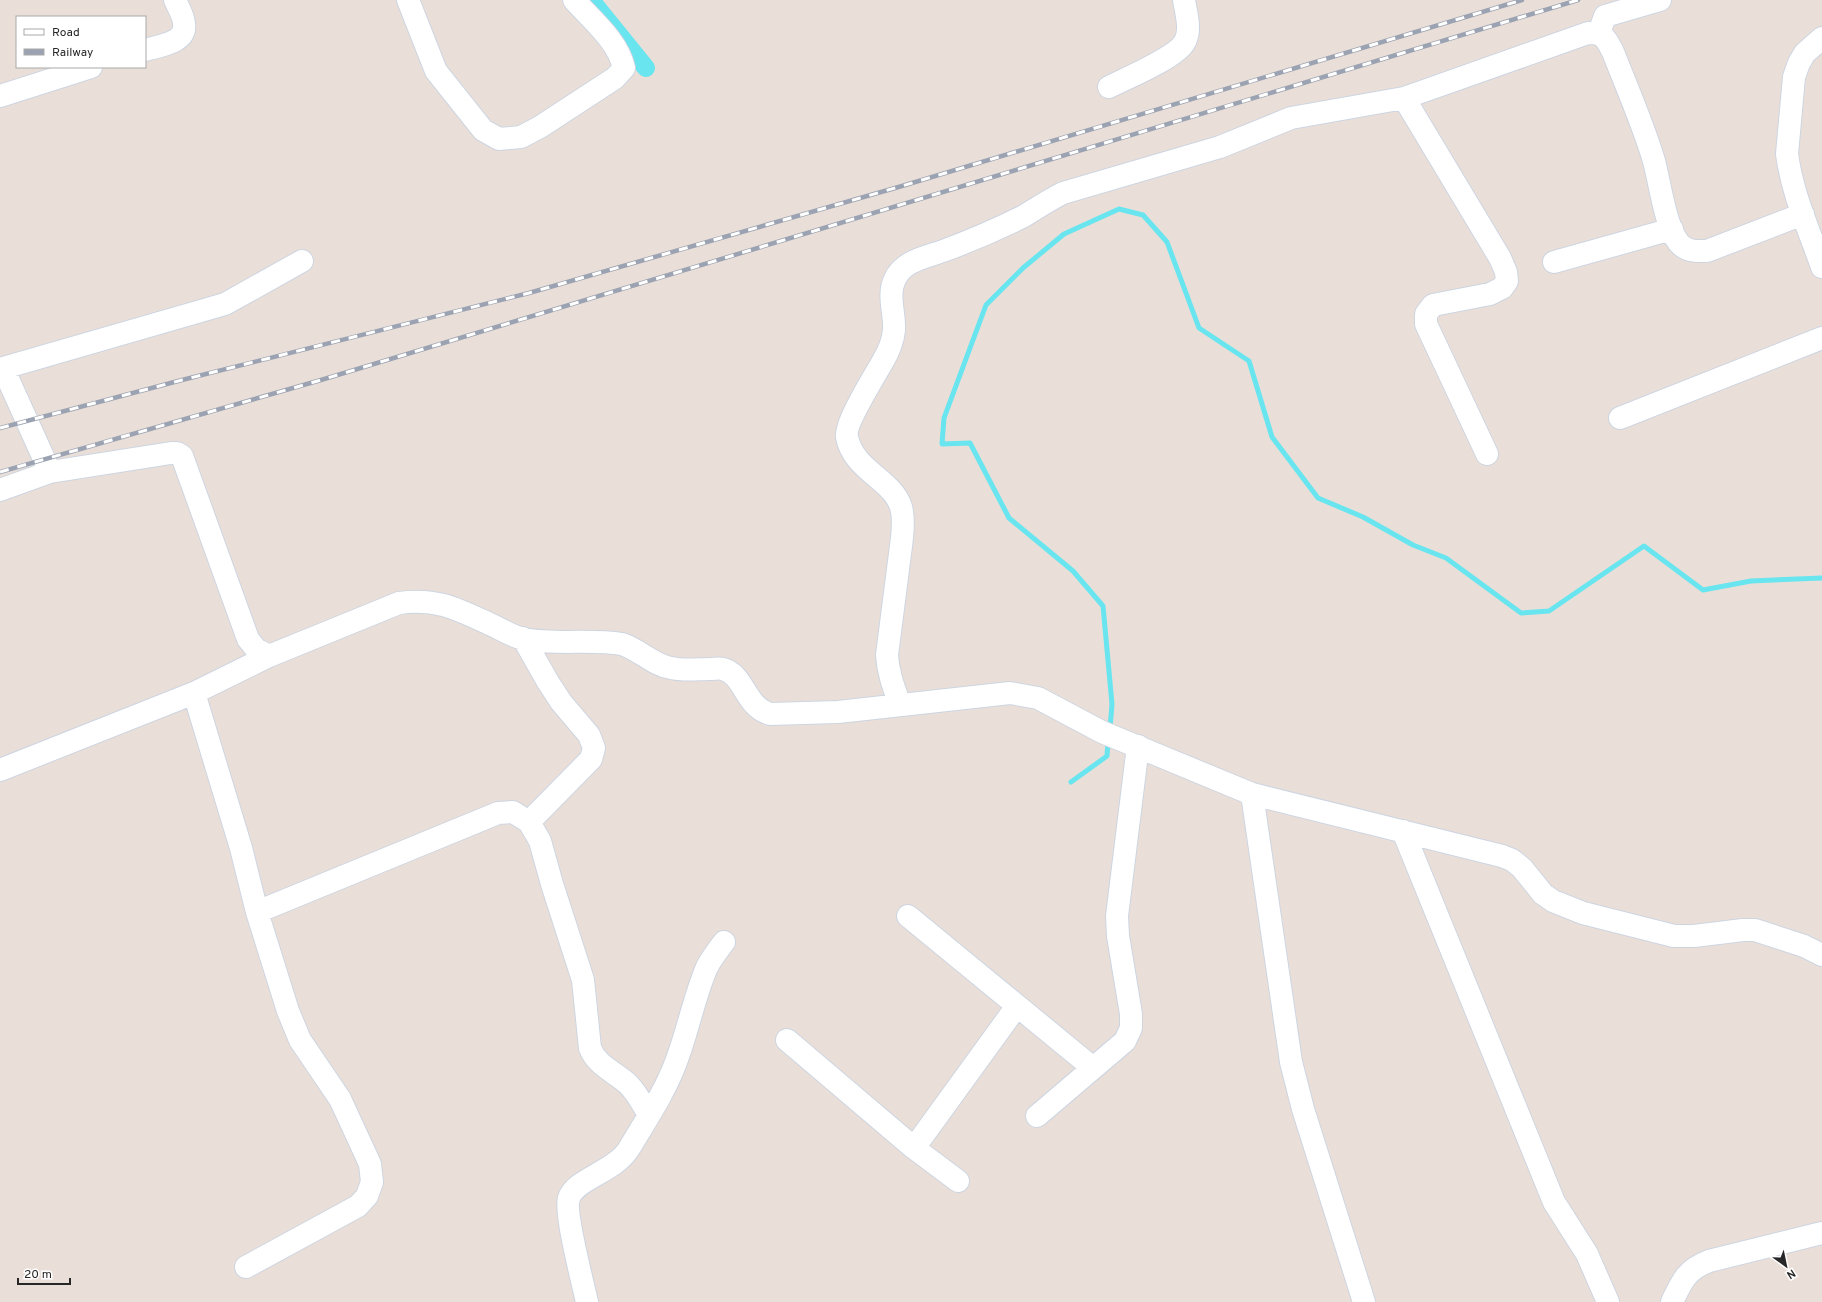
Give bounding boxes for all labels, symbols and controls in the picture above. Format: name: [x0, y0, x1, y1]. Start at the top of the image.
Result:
legend: [16, 16, 146, 68]
text: Road: [52, 25, 80, 41]
text: Railway: [52, 45, 93, 61]
north arrow: [1766, 1246, 1806, 1286]
scale bar: [18, 1260, 70, 1286]
text: N: [1784, 1266, 1798, 1282]
text: 20 m: [24, 1267, 52, 1283]

